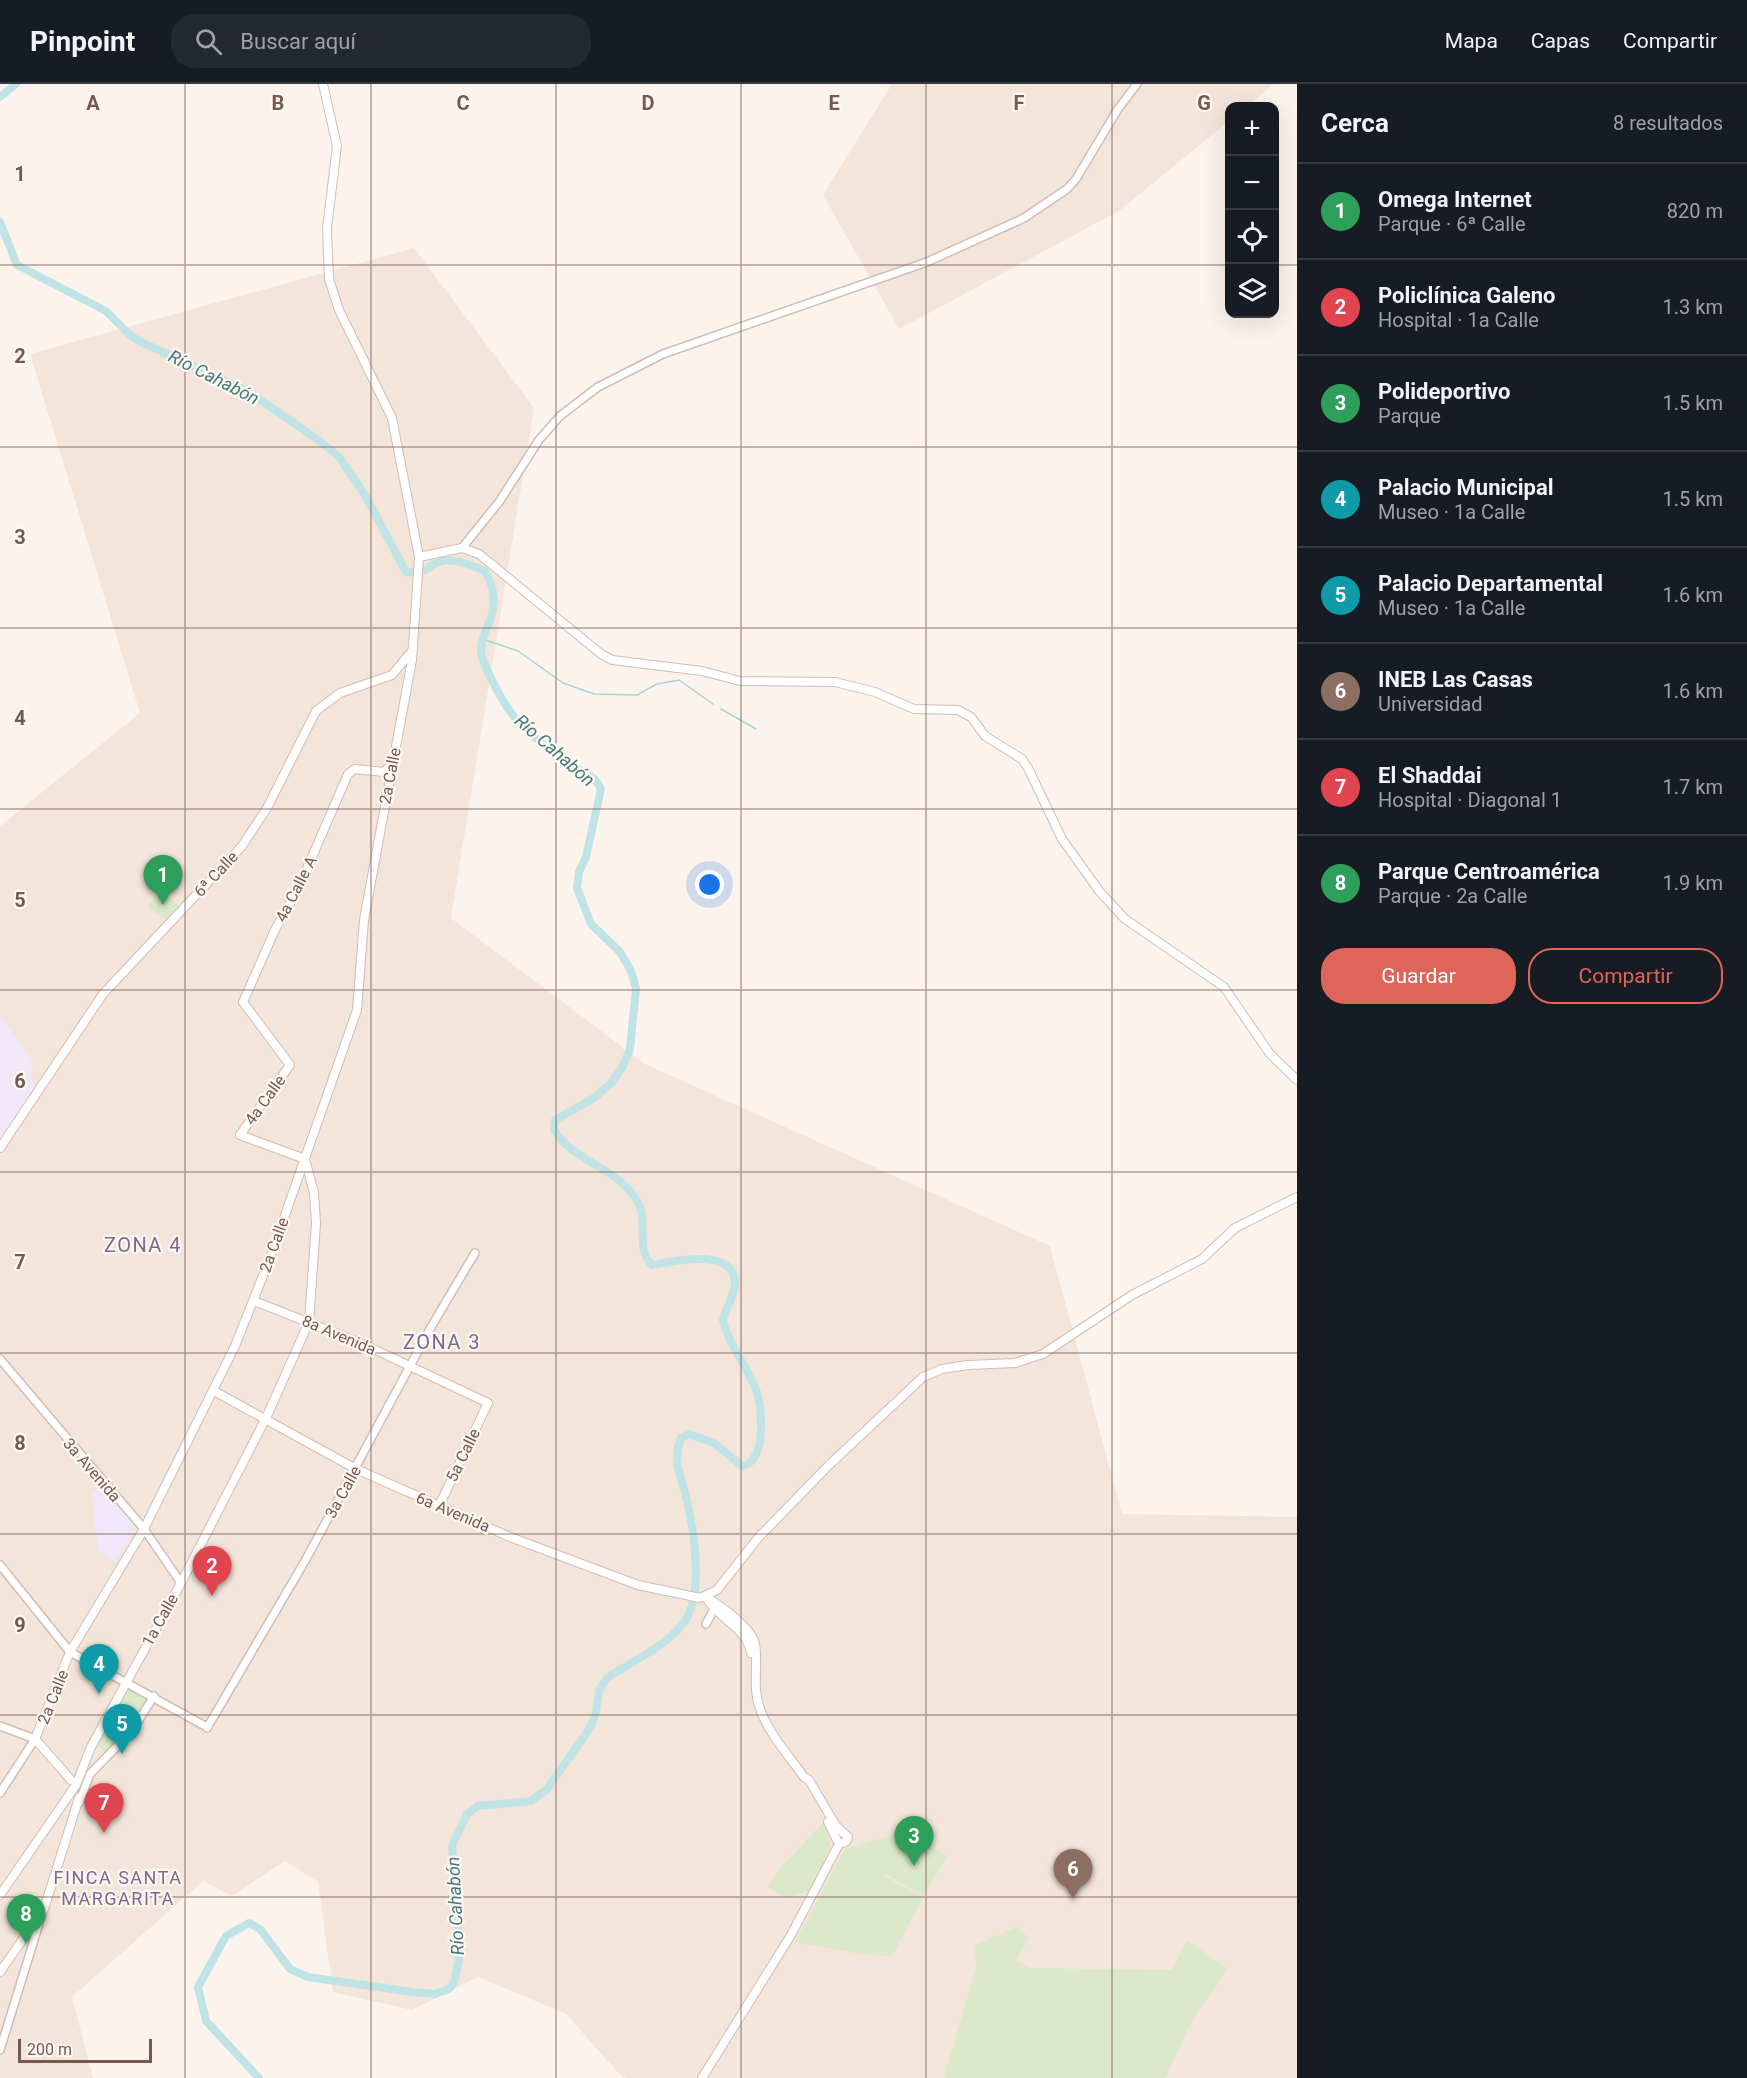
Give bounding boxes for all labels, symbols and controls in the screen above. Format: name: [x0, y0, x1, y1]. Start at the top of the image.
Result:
search box: [171, 14, 591, 68]
text: Pinpoint: [30, 25, 135, 58]
icon: search: [192, 25, 225, 58]
text: Buscar aquí: [240, 29, 356, 54]
text: Mapa: [1445, 29, 1498, 53]
text: Capas: [1531, 29, 1590, 53]
text: Compartir: [1623, 29, 1717, 53]
text: A: [86, 91, 100, 115]
text: B: [272, 91, 284, 115]
text: C: [456, 91, 470, 115]
text: D: [642, 91, 655, 115]
text: E: [828, 91, 840, 115]
text: F: [1014, 91, 1025, 115]
text: G: [1197, 91, 1211, 115]
map controls: [1225, 102, 1279, 318]
button: +: [1225, 102, 1279, 156]
text: Cerca: [1321, 108, 1389, 138]
text: 8 resultados: [1613, 111, 1723, 135]
button: −: [1225, 156, 1279, 210]
text: 1: [14, 162, 26, 186]
text: Omega Internet: [1378, 187, 1532, 212]
text: 1: [1335, 199, 1346, 223]
text: 820 m: [1667, 199, 1723, 223]
button: locate: [1225, 210, 1279, 264]
text: Parque · 6ª Calle: [1378, 212, 1526, 236]
button: layers: [1225, 264, 1279, 318]
text: Policlínica Galeno: [1378, 283, 1555, 308]
text: 2: [1335, 295, 1346, 319]
text: 1.3 km: [1663, 295, 1723, 319]
text: Hospital · 1a Calle: [1378, 308, 1539, 332]
text: 2: [14, 344, 26, 368]
water label: Río Cahabón: [165, 345, 263, 409]
text: Polideportivo: [1378, 379, 1510, 404]
text: 3: [1335, 391, 1346, 415]
text: 1.5 km: [1663, 391, 1723, 415]
text: Parque: [1378, 404, 1441, 428]
text: Palacio Municipal: [1378, 475, 1554, 500]
text: 4: [1335, 487, 1346, 511]
text: 1.5 km: [1663, 487, 1723, 511]
text: Museo · 1a Calle: [1378, 500, 1525, 524]
text: 3: [14, 525, 26, 549]
text: Palacio Departamental: [1378, 571, 1603, 596]
text: 5: [1335, 583, 1346, 607]
text: 1.6 km: [1663, 583, 1723, 607]
text: Museo · 1a Calle: [1378, 596, 1525, 620]
text: INEB Las Casas: [1378, 667, 1533, 692]
text: 6: [1335, 679, 1346, 703]
text: 1.6 km: [1663, 679, 1723, 703]
text: Universidad: [1378, 692, 1482, 716]
text: 4: [14, 706, 26, 730]
water label: Río Cahabón: [511, 710, 599, 790]
street label: 2a Calle: [375, 746, 405, 806]
text: El Shaddai: [1378, 763, 1482, 788]
text: 7: [1335, 775, 1346, 799]
text: 1.7 km: [1663, 775, 1723, 799]
text: Hospital · Diagonal 1: [1378, 788, 1562, 812]
street label: 6ª Calle: [190, 847, 242, 901]
street label: 4a Calle A: [271, 852, 321, 925]
pin: 1: [144, 856, 182, 905]
text: Parque Centroamérica: [1378, 859, 1600, 884]
your location: [695, 870, 724, 899]
text: 8: [1335, 871, 1346, 895]
text: 1.9 km: [1663, 871, 1723, 895]
text: Parque · 2a Calle: [1378, 884, 1527, 908]
text: 5: [14, 888, 26, 912]
button: Guardar: [1321, 948, 1516, 1004]
button: Compartir: [1528, 948, 1723, 1004]
text: 6: [14, 1069, 26, 1093]
street label: 4a Calle: [241, 1071, 289, 1129]
street label: 2a Calle: [255, 1215, 293, 1275]
district label: ZONA 4: [104, 1233, 182, 1257]
text: 7: [14, 1250, 26, 1274]
street label: 8a Avenida: [299, 1311, 379, 1359]
district label: ZONA 3: [403, 1330, 481, 1354]
street label: 5a Calle: [442, 1425, 484, 1485]
text: 8: [14, 1431, 26, 1455]
street label: 3a Avenida: [59, 1434, 125, 1506]
street label: 3a Calle: [321, 1462, 365, 1522]
street label: 6a Avenida: [413, 1488, 493, 1536]
pin: 2: [192, 1546, 232, 1596]
street label: 1a Calle: [138, 1590, 182, 1650]
text: 9: [14, 1613, 26, 1637]
pin: 4: [80, 1644, 118, 1694]
street label: 2a Calle: [34, 1667, 72, 1727]
pin: 5: [102, 1704, 142, 1754]
pin: 7: [84, 1784, 124, 1833]
pin: 3: [894, 1816, 934, 1866]
pin: 6: [1054, 1850, 1092, 1899]
water label: Río Cahabón: [442, 1856, 468, 1956]
district label: FINCA SANTA MARGARITA: [54, 1867, 182, 1909]
pin: 8: [6, 1894, 46, 1944]
scale bar: [18, 2036, 152, 2064]
text: 200 m: [27, 2040, 72, 2059]

